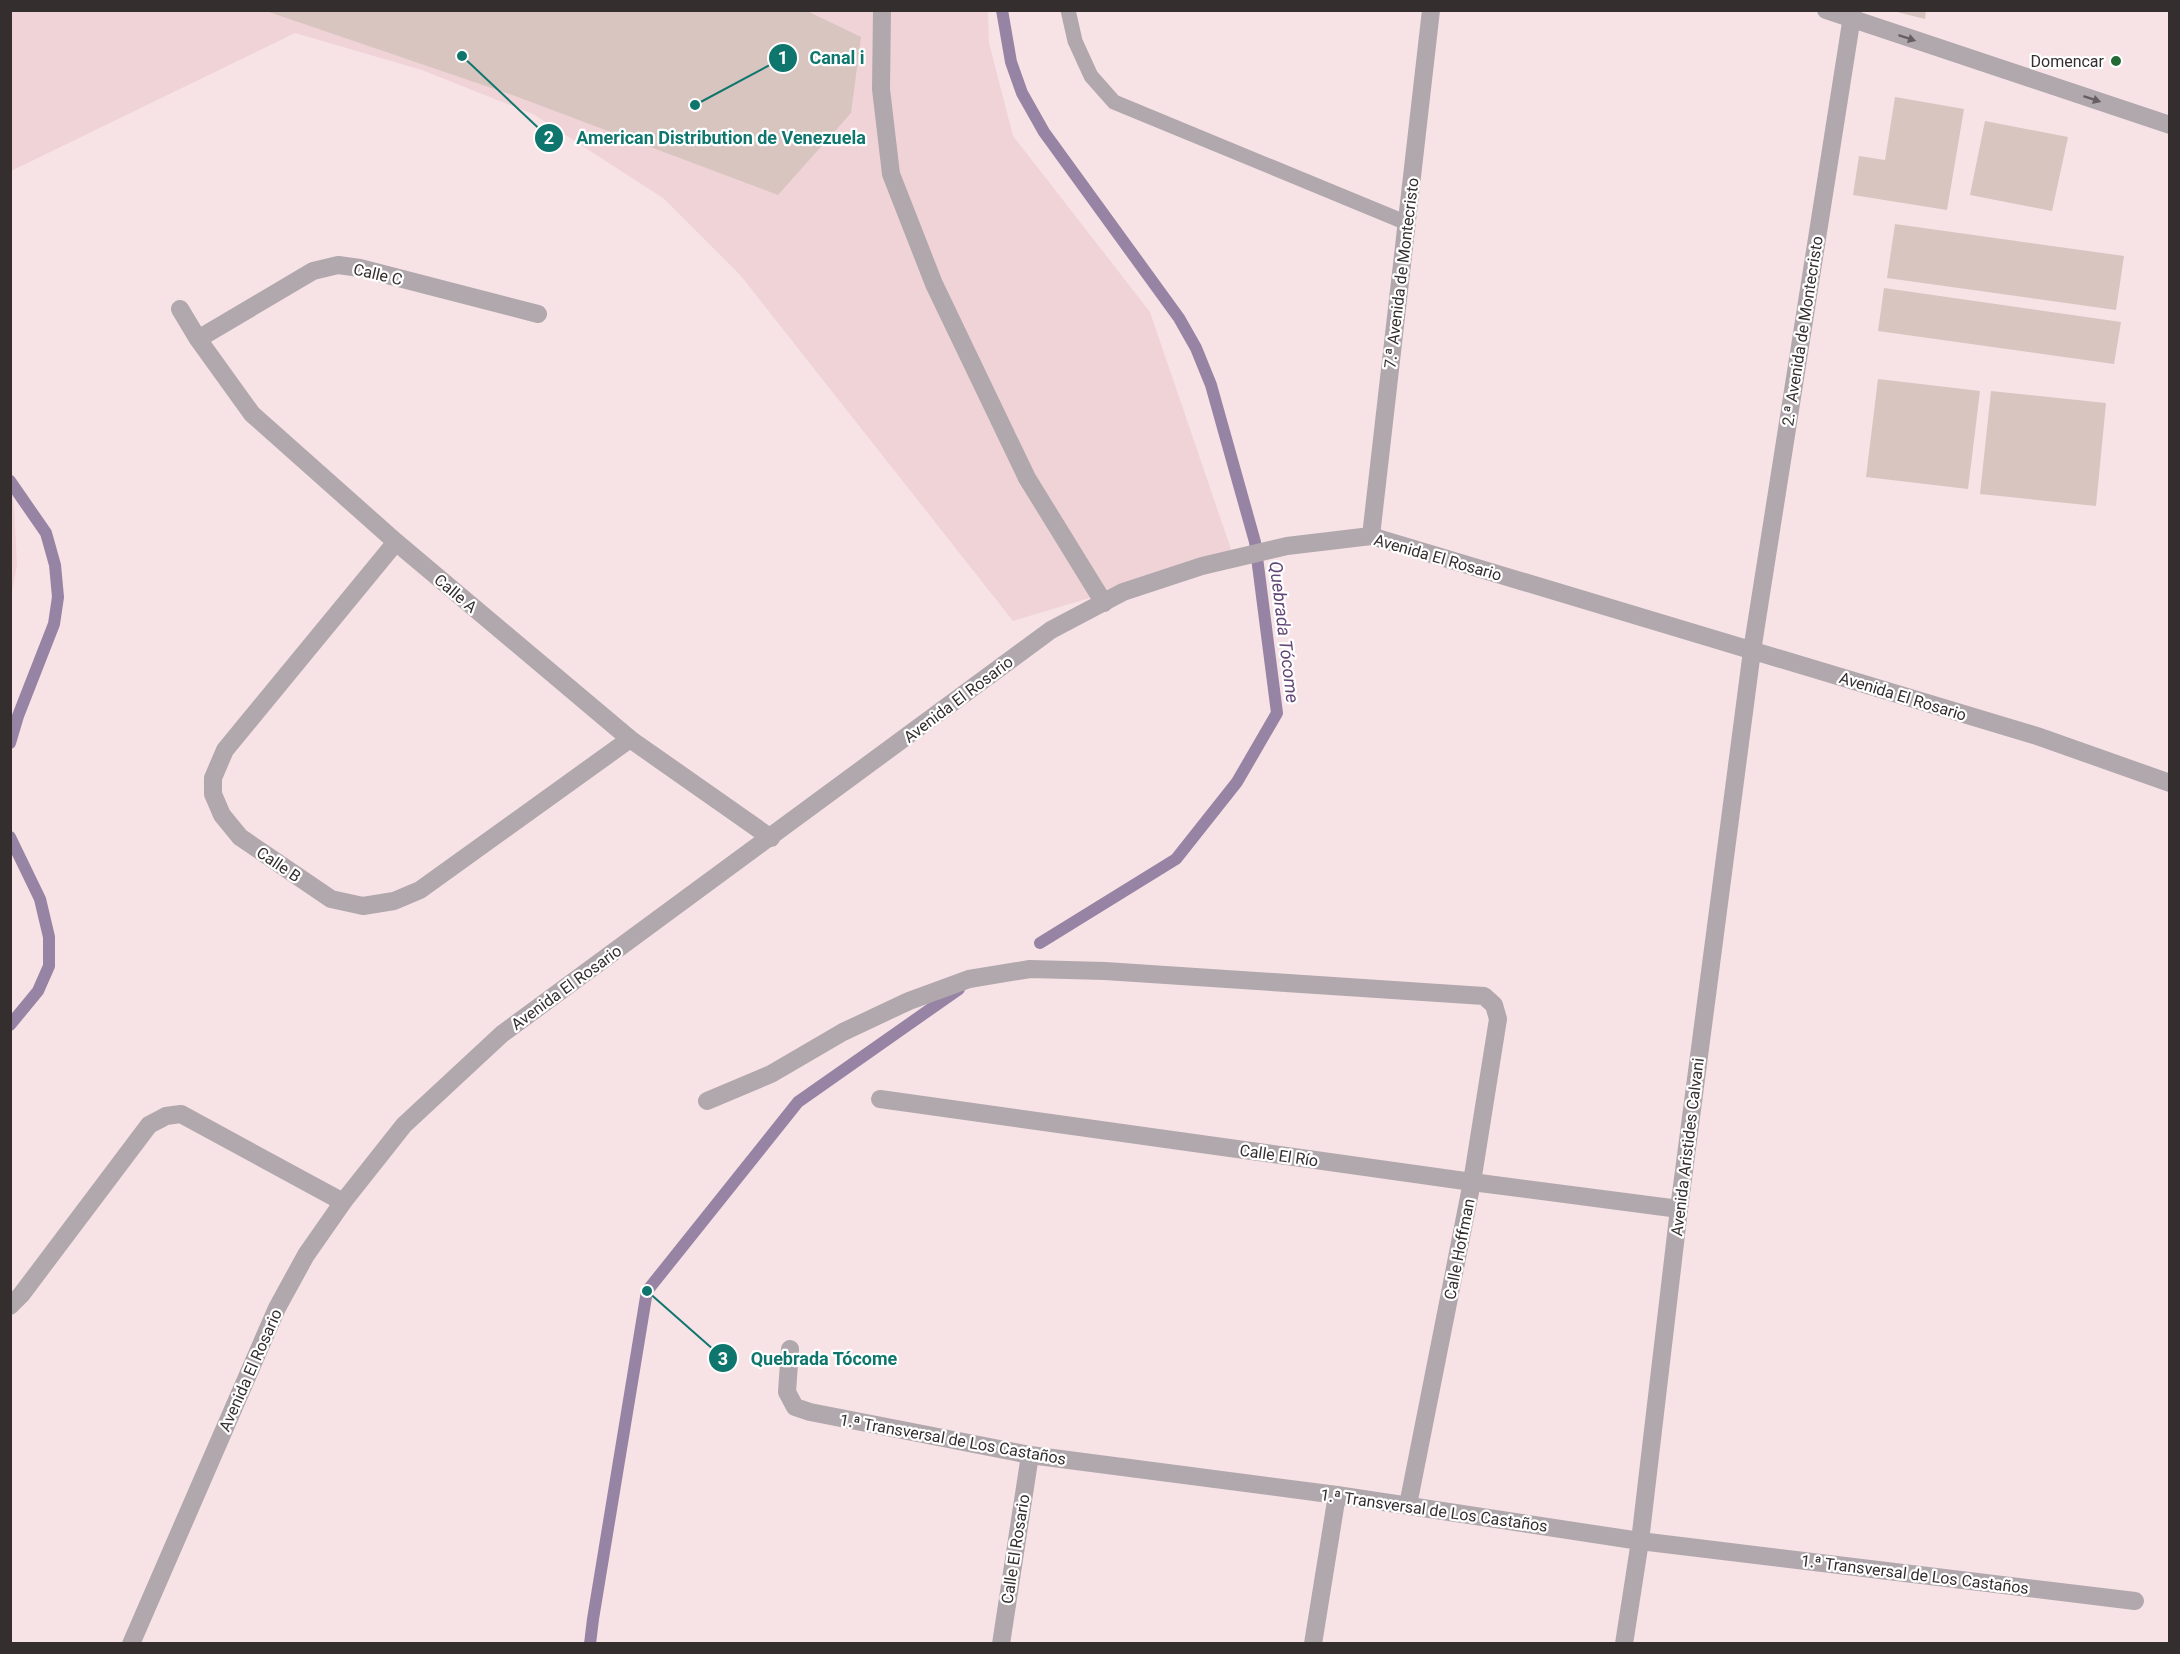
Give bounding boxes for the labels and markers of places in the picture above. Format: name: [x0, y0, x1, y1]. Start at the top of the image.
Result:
callout: Canal i: [768, 40, 877, 76]
place label: Domencar: [2031, 52, 2105, 71]
marker: Domencar: [2109, 54, 2123, 68]
callout: American Distribution de Venezuela: [534, 120, 878, 156]
callout: Quebrada Tócome: [708, 1340, 909, 1376]

